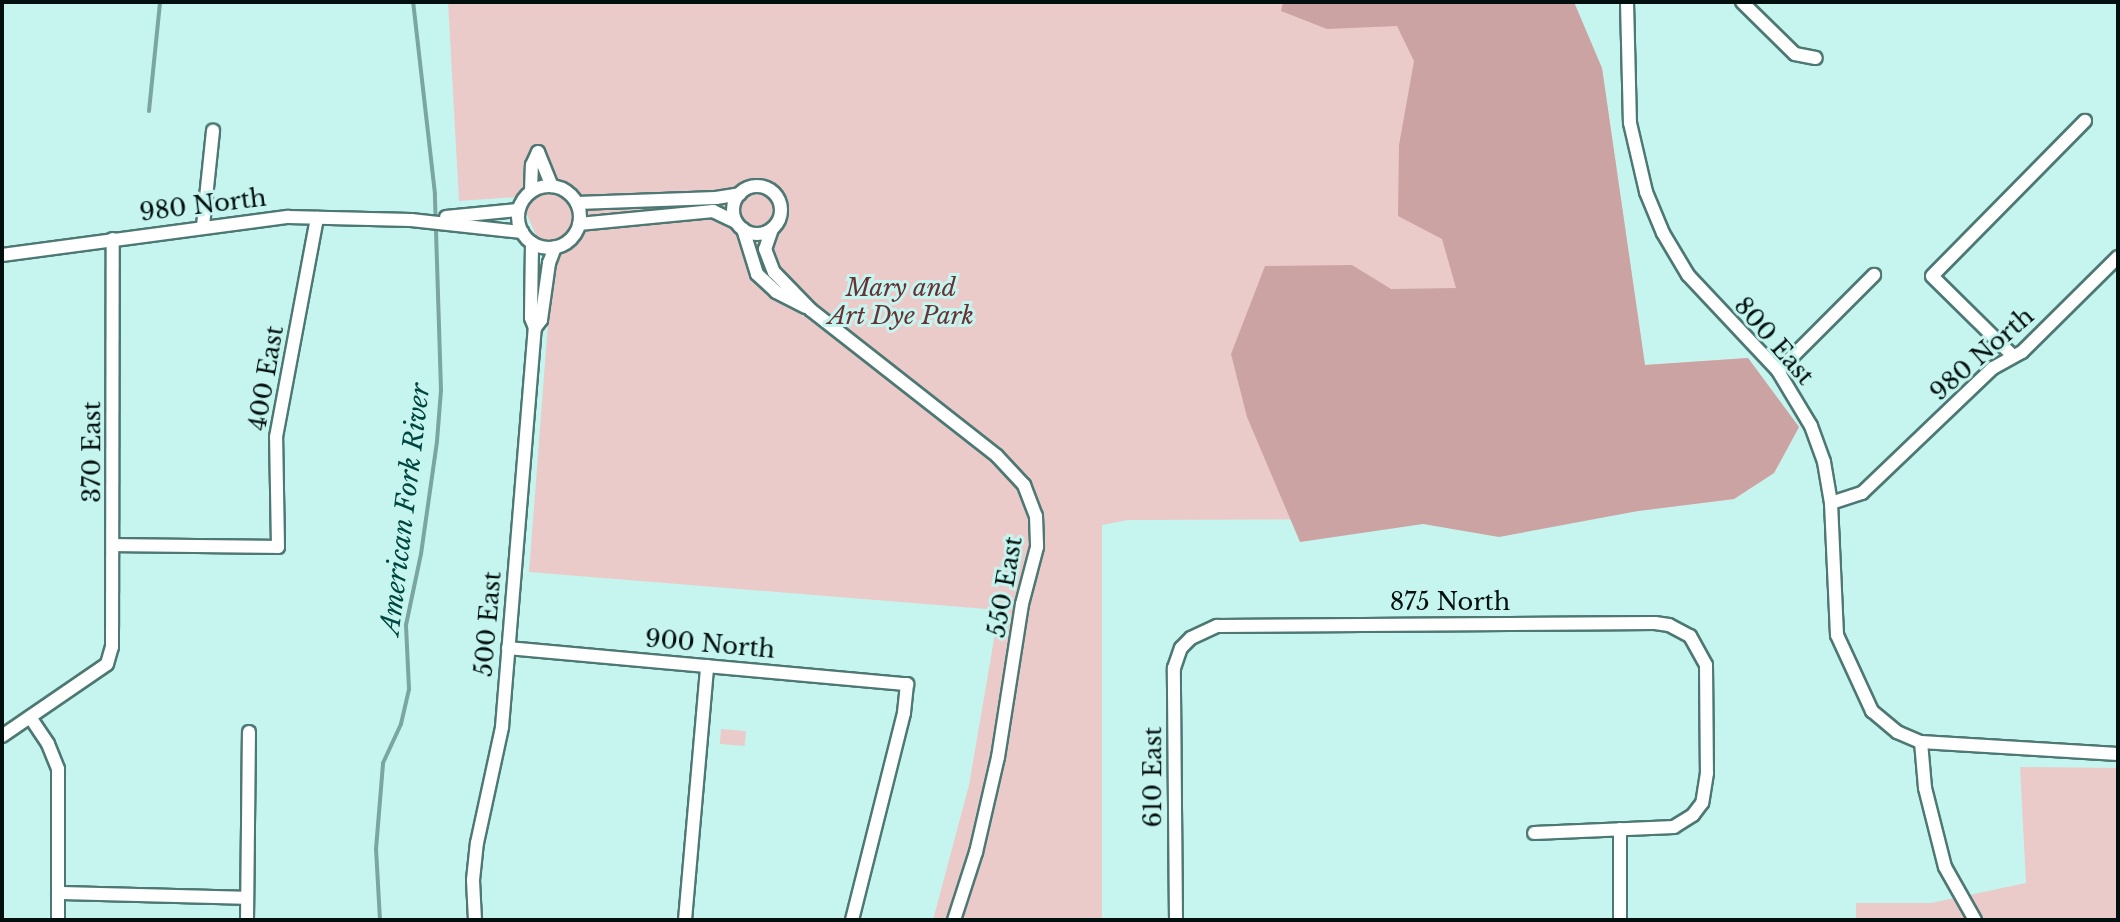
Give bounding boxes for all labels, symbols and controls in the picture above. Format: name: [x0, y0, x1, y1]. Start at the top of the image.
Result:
street label: 980 North: [138, 183, 268, 227]
park label: Mary and Art Dye Park: [828, 274, 974, 330]
street label: 800 East: [1728, 291, 1820, 391]
street label: 980 North: [1924, 301, 2040, 407]
street label: 400 East: [243, 323, 289, 433]
water label: American Fork River: [375, 381, 437, 637]
street label: 370 East: [78, 401, 106, 503]
street label: 550 East: [982, 534, 1028, 640]
street label: 500 East: [469, 570, 507, 678]
street label: 875 North: [1390, 588, 1510, 616]
street label: 900 North: [644, 624, 776, 664]
street label: 610 East: [1139, 727, 1167, 827]

